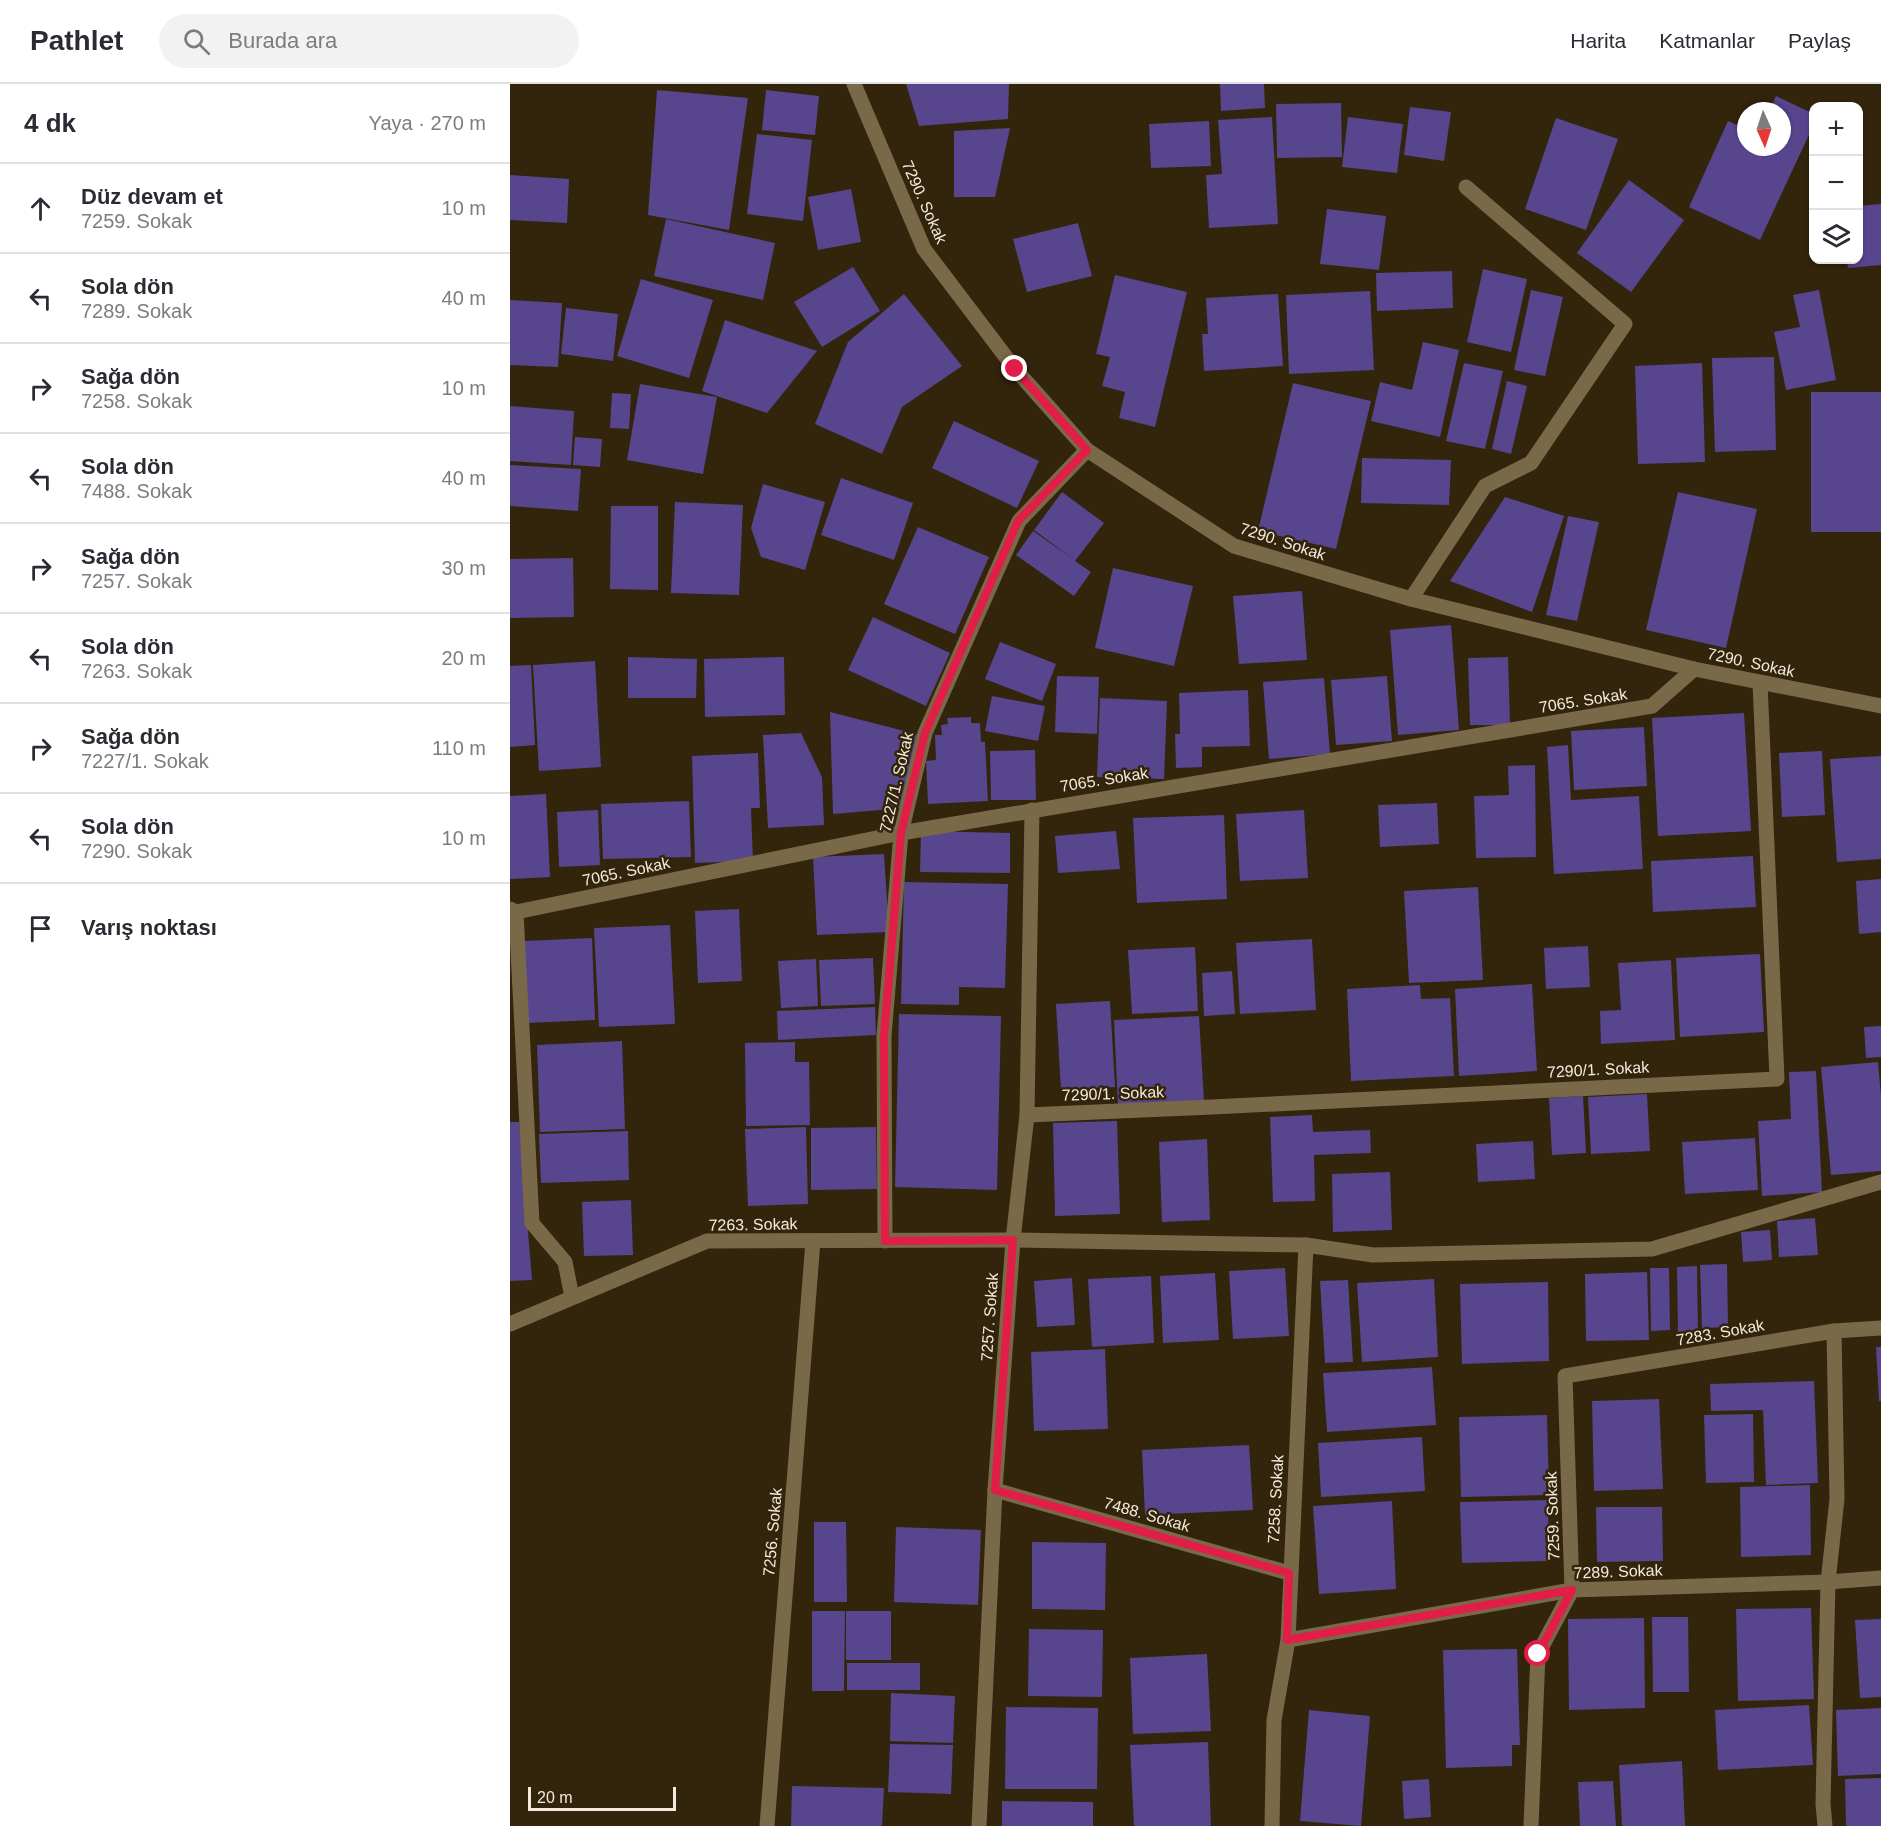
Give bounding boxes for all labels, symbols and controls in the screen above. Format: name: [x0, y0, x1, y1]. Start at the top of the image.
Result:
search box: [159, 14, 579, 68]
text: Pathlet: [30, 25, 123, 56]
icon: search: [180, 25, 213, 58]
text: Burada ara: [228, 28, 337, 53]
text: Harita: [1570, 29, 1626, 52]
text: Katmanlar: [1659, 29, 1755, 52]
text: Paylaş: [1788, 29, 1851, 52]
north arrow: [1737, 102, 1791, 156]
map controls: [1809, 102, 1863, 264]
button: +: [1809, 102, 1863, 156]
text: 4 dk: [24, 108, 76, 138]
text: Yaya · 270 m: [369, 112, 486, 134]
button: −: [1809, 156, 1863, 210]
street label: 7290. Sokak: [899, 158, 951, 247]
text: Düz devam et: [81, 184, 223, 209]
icon: ahead: [24, 192, 57, 225]
text: 10 m: [442, 197, 486, 219]
text: 7259. Sokak: [81, 210, 192, 232]
button: layers: [1809, 210, 1863, 264]
text: Sola dön: [81, 274, 174, 299]
icon: left: [24, 282, 57, 315]
text: 40 m: [442, 287, 486, 309]
text: 7289. Sokak: [81, 300, 192, 322]
route end: [1001, 355, 1027, 381]
text: Sağa dön: [81, 364, 180, 389]
icon: right: [24, 372, 57, 405]
text: 10 m: [442, 377, 486, 399]
text: 7258. Sokak: [81, 390, 192, 412]
text: Sola dön: [81, 454, 174, 479]
icon: left: [24, 462, 57, 495]
text: 40 m: [442, 467, 486, 489]
text: 7488. Sokak: [81, 480, 192, 502]
street label: 7290. Sokak: [1238, 520, 1329, 564]
text: Sağa dön: [81, 544, 180, 569]
icon: right: [24, 552, 57, 585]
text: 30 m: [442, 557, 486, 579]
text: 7257. Sokak: [81, 570, 192, 592]
text: Sola dön: [81, 634, 174, 659]
icon: left: [24, 642, 57, 675]
street label: 7290. Sokak: [1706, 645, 1797, 680]
text: 20 m: [442, 647, 486, 669]
text: 7263. Sokak: [81, 660, 192, 682]
street label: 7065. Sokak: [1538, 685, 1629, 716]
text: Sağa dön: [81, 724, 180, 749]
street label: 7227/1. Sokak: [877, 729, 917, 834]
icon: right: [24, 732, 57, 765]
text: 110 m: [432, 737, 486, 759]
text: 7227/1. Sokak: [81, 750, 209, 772]
street label: 7065. Sokak: [1059, 764, 1150, 795]
text: Sola dön: [81, 814, 174, 839]
icon: left: [24, 822, 57, 855]
text: 10 m: [442, 827, 486, 849]
text: 7290. Sokak: [81, 840, 192, 862]
street label: 7065. Sokak: [581, 854, 672, 889]
icon: arrive: [24, 912, 57, 945]
text: Varış noktası: [81, 915, 217, 940]
street label: 7290/1. Sokak: [1547, 1058, 1651, 1081]
street label: 7290/1. Sokak: [1062, 1083, 1165, 1104]
street label: 7263. Sokak: [708, 1215, 799, 1234]
street label: 7257. Sokak: [978, 1271, 1001, 1362]
street label: 7283. Sokak: [1675, 1316, 1766, 1349]
street label: 7258. Sokak: [1265, 1453, 1286, 1544]
street label: 7259. Sokak: [1542, 1470, 1563, 1561]
street label: 7256. Sokak: [760, 1486, 785, 1577]
street label: 7488. Sokak: [1102, 1494, 1193, 1535]
street label: 7289. Sokak: [1573, 1561, 1664, 1582]
route start: [1524, 1640, 1550, 1666]
scale bar: [528, 1784, 676, 1812]
text: 20 m: [537, 1789, 573, 1806]

